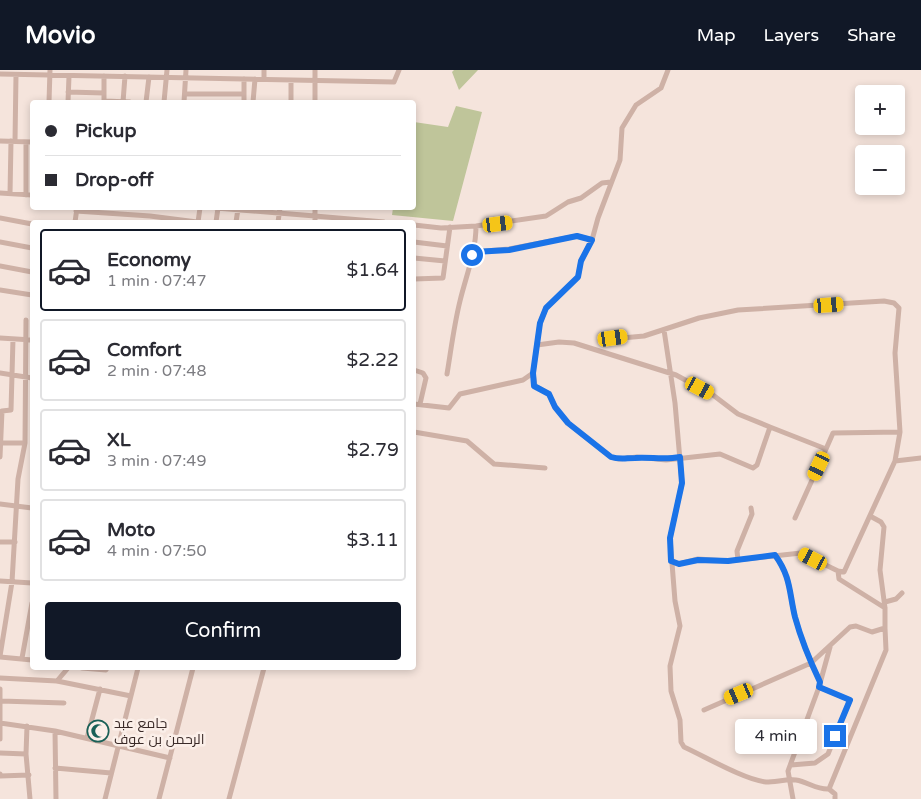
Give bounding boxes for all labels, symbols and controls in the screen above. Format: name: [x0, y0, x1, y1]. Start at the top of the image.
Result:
text: Movio: [25, 21, 96, 50]
text: Map: [697, 24, 736, 46]
text: Layers: [764, 24, 819, 46]
text: Share: [847, 24, 896, 46]
map controls: [855, 85, 905, 195]
button: +: [855, 85, 905, 135]
text: Pickup: [75, 120, 136, 142]
button: −: [855, 145, 905, 195]
text: Drop-off: [75, 169, 154, 191]
car: [482, 215, 513, 233]
route start: [461, 244, 483, 266]
icon: car: [47, 248, 92, 293]
text: Economy: [107, 249, 191, 271]
text: $1.64: [347, 259, 399, 281]
text: 1 min · 07:47: [107, 271, 206, 291]
car: [813, 296, 844, 314]
car: [597, 328, 628, 348]
icon: car: [47, 338, 92, 383]
text: Comfort: [107, 339, 181, 361]
text: $2.22: [347, 349, 399, 371]
text: 2 min · 07:48: [107, 361, 206, 381]
car: [683, 374, 716, 402]
icon: car: [47, 428, 92, 473]
text: XL: [107, 429, 131, 451]
text: $2.79: [347, 439, 399, 461]
car: [805, 449, 832, 483]
text: 3 min · 07:49: [107, 451, 206, 471]
icon: car: [47, 518, 92, 563]
text: Moto: [107, 519, 155, 541]
text: $3.11: [347, 529, 399, 551]
text: 4 min · 07:50: [107, 541, 206, 561]
car: [796, 546, 829, 572]
button: Confirm: [45, 602, 401, 660]
car: [722, 681, 755, 707]
place label: جامع عبد الرحمن بن عوف: [114, 715, 204, 748]
callout: 4 min: [735, 718, 818, 754]
mosque icon: جامع عبد الرحمن بن عوف: [86, 719, 110, 743]
route end: [824, 725, 846, 747]
text: 4 min: [755, 726, 797, 746]

